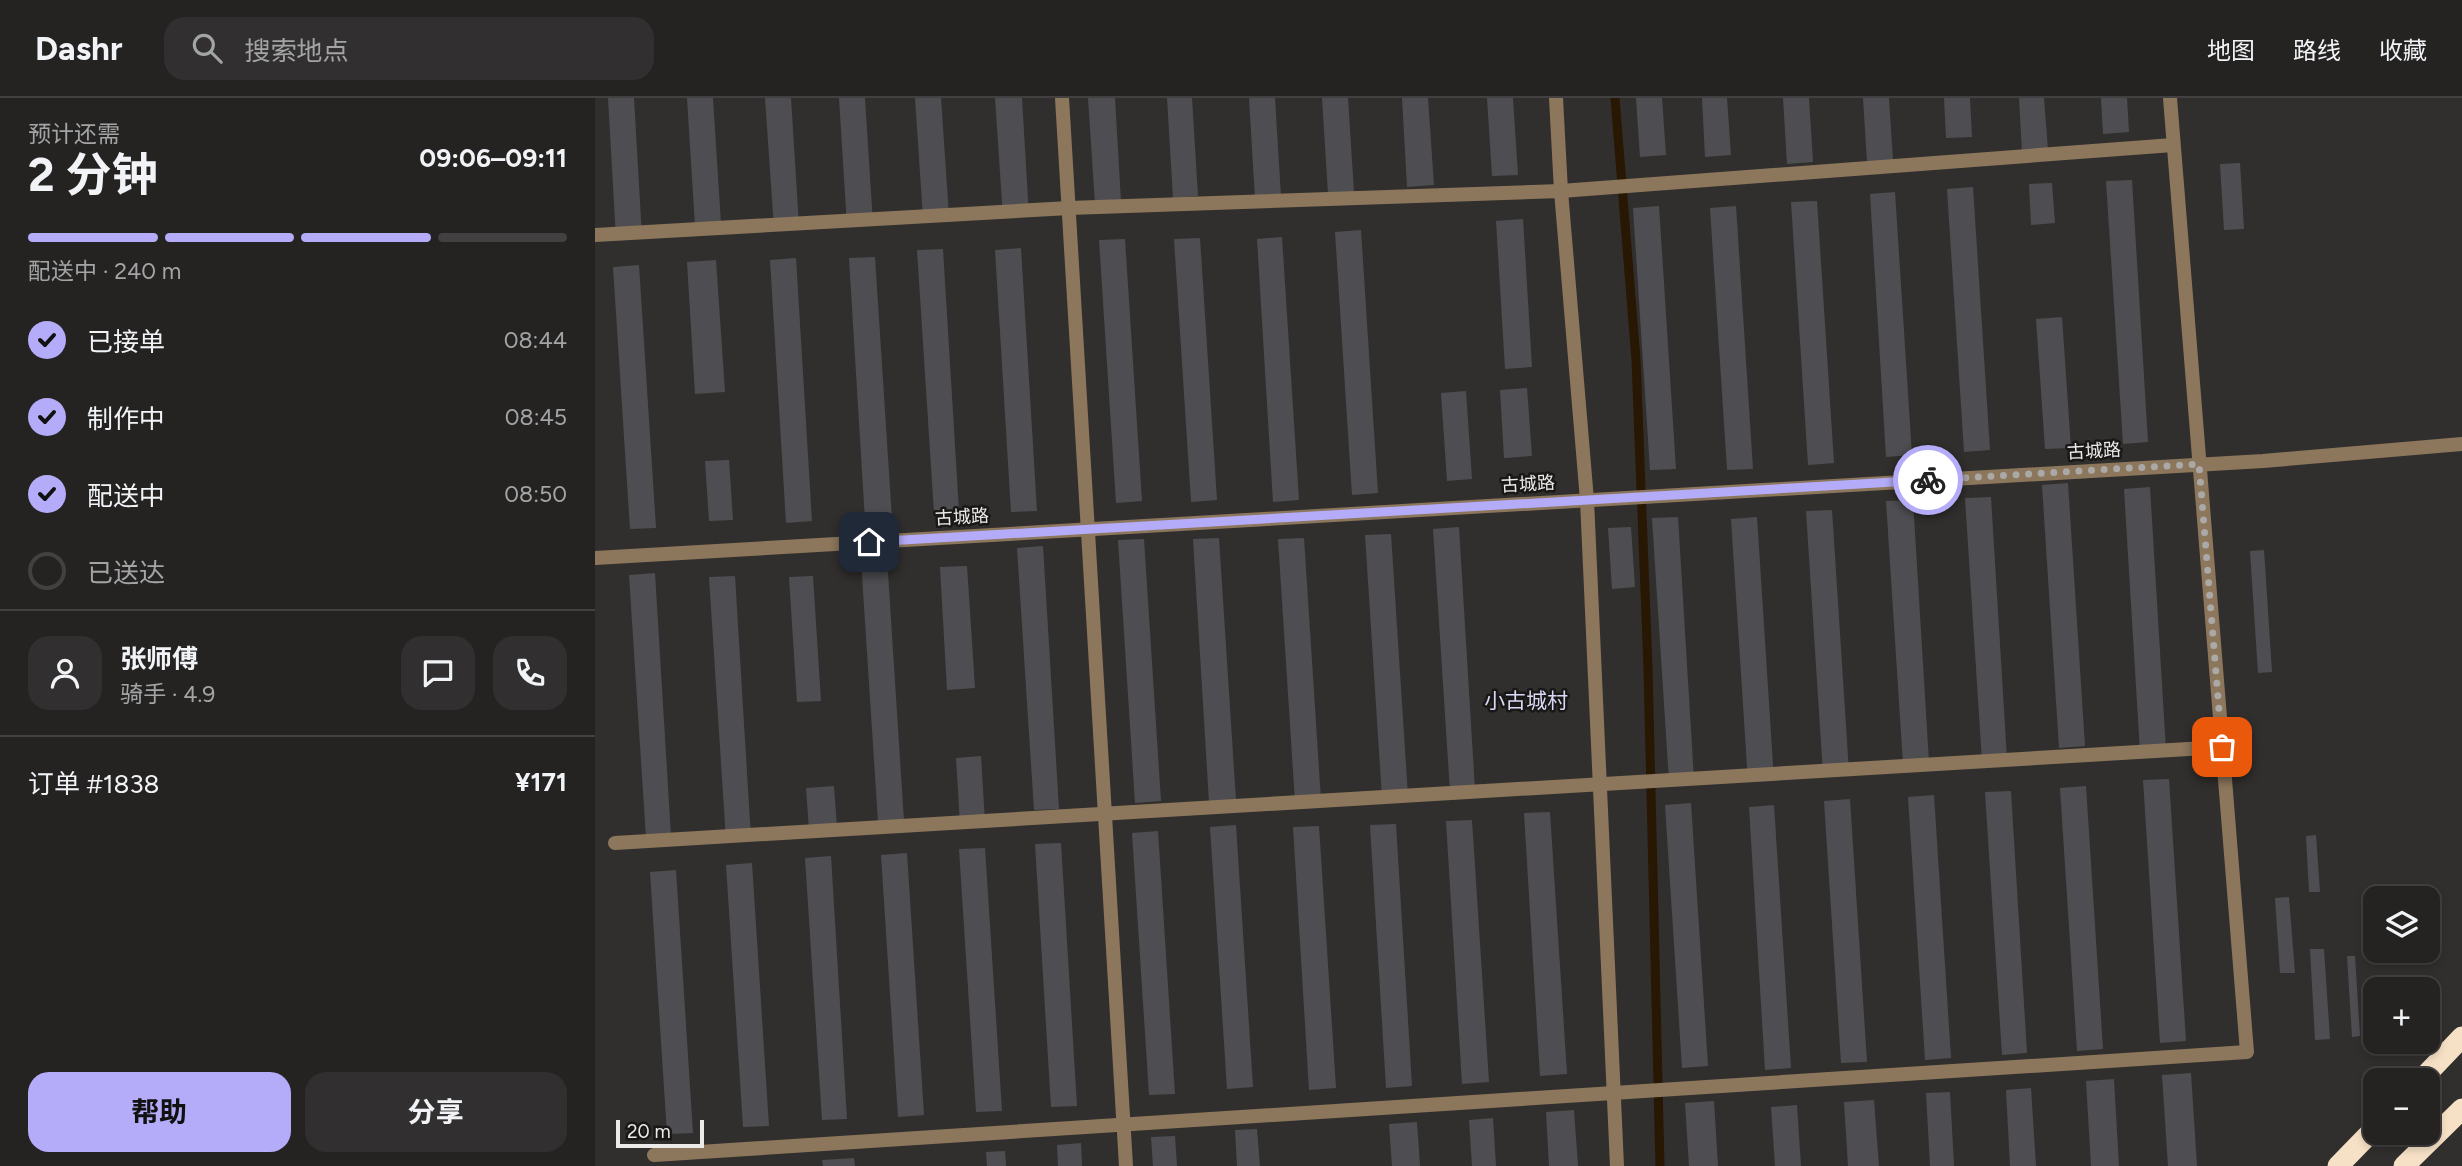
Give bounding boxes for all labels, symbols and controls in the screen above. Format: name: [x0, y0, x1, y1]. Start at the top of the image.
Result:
search box: [164, 17, 654, 80]
text: Dashr: [35, 29, 122, 68]
icon: search: [188, 29, 226, 67]
text: 搜索地点: [244, 35, 348, 67]
text: 地图: [2207, 36, 2255, 65]
text: 路线: [2293, 36, 2341, 65]
text: 收藏: [2379, 36, 2427, 65]
text: 预计还需: [28, 120, 120, 148]
text: 09:06–09:11: [419, 142, 567, 174]
text: 2 分钟: [28, 147, 158, 203]
text: 配送中 · 240 m: [28, 257, 181, 285]
icon: check: [28, 321, 66, 359]
text: 已接单: [87, 326, 165, 358]
text: 08:44: [504, 326, 567, 354]
icon: check: [28, 398, 66, 436]
text: 制作中: [87, 403, 165, 435]
text: 08:45: [505, 403, 567, 431]
street label: 古城路: [2066, 439, 2122, 463]
courier: [1893, 445, 1963, 515]
icon: bike: [1909, 461, 1947, 499]
street label: 古城路: [1500, 472, 1556, 496]
icon: check: [28, 475, 66, 513]
text: 配送中: [87, 480, 165, 512]
text: 08:50: [504, 480, 567, 508]
street label: 古城路: [934, 505, 990, 529]
pin: [839, 512, 899, 572]
icon: home: [850, 523, 888, 561]
text: 已送达: [87, 557, 165, 589]
button: person: [28, 636, 102, 710]
button: chat: [401, 636, 475, 710]
button: phone: [493, 636, 567, 710]
text: 张师傅: [120, 643, 198, 675]
text: 骑手 · 4.9: [120, 680, 215, 708]
district label: 小古城村: [1484, 688, 1568, 713]
pin: [2192, 717, 2252, 777]
icon: bag: [2203, 728, 2241, 766]
text: ¥171: [515, 766, 567, 798]
text: 订单 #1838: [28, 768, 160, 800]
map controls: [2363, 886, 2440, 1145]
button: layers: [2363, 886, 2440, 963]
button: +: [2363, 977, 2440, 1054]
button: −: [2363, 1068, 2440, 1145]
button: 帮助: [28, 1072, 291, 1152]
button: 分享: [305, 1072, 567, 1152]
scale bar: [616, 1117, 703, 1149]
text: 20 m: [627, 1120, 671, 1143]

